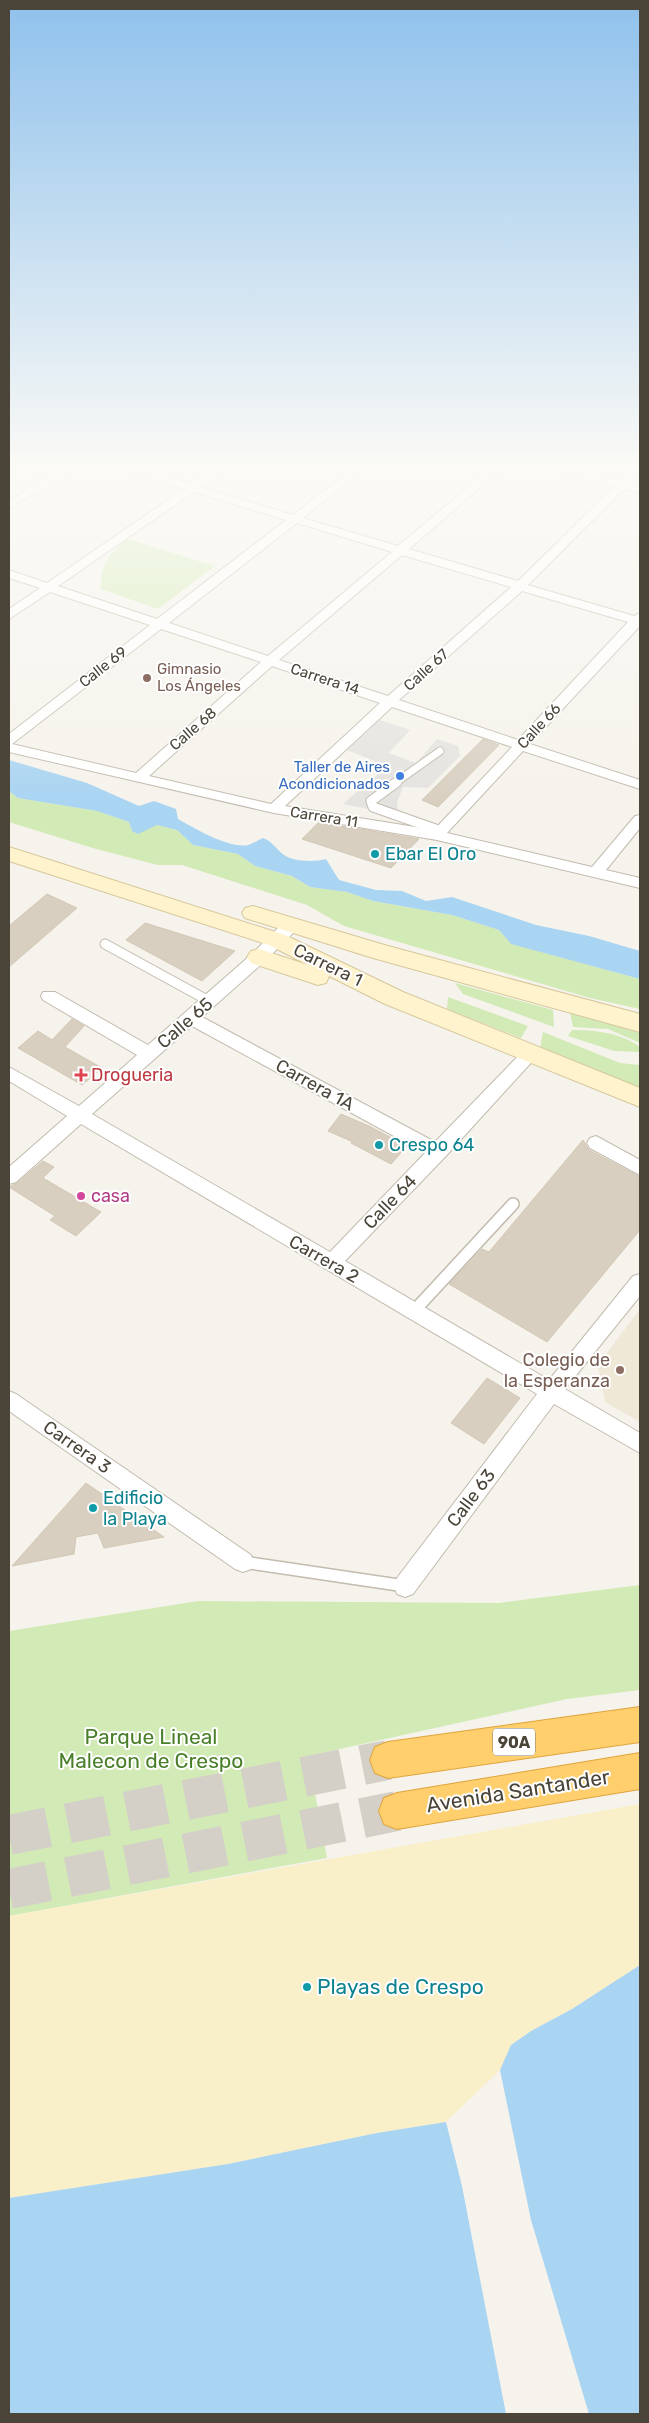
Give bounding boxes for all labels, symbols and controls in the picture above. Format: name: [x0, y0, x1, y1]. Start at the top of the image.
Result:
street label: Calle 69: [76, 643, 131, 691]
street label: Calle 67: [400, 645, 452, 695]
street label: Carrera 14: [288, 659, 362, 699]
place label: Gimnasio Los Ángeles: [157, 660, 241, 695]
marker: Gimnasio Los Ángeles: [141, 672, 153, 684]
street label: Calle 66: [513, 699, 565, 753]
street label: Calle 68: [166, 704, 220, 754]
place label: Taller de Aires Acondicionados: [278, 758, 390, 793]
marker: Taller de Aires Acondicionados: [394, 770, 406, 782]
street label: Carrera 11: [289, 803, 359, 831]
place label: Ebar El Oro: [385, 843, 476, 865]
marker: Ebar El Oro: [369, 848, 381, 860]
street label: Carrera 1: [290, 939, 366, 991]
street label: Calle 65: [153, 993, 217, 1053]
street label: Carrera 1A: [272, 1054, 358, 1116]
place label: Drogueria: [91, 1064, 173, 1086]
marker: Drogueria: [75, 1069, 87, 1081]
place label: Crespo 64: [389, 1134, 474, 1156]
marker: Crespo 64: [373, 1139, 385, 1151]
street label: Calle 64: [359, 1170, 421, 1234]
place label: casa: [91, 1185, 130, 1207]
marker: casa: [75, 1190, 87, 1202]
street label: Carrera 2: [285, 1230, 363, 1288]
place label: Colegio de la Esperanza: [504, 1349, 610, 1392]
marker: Colegio de la Esperanza: [614, 1364, 626, 1376]
street label: Carrera 3: [39, 1416, 115, 1478]
street label: Calle 63: [442, 1465, 500, 1531]
place label: Edificio la Playa: [103, 1487, 167, 1530]
marker: Edificio la Playa: [87, 1502, 99, 1514]
park label: Parque Lineal Malecon de Crespo: [59, 1724, 243, 1773]
road number: 90A: [493, 1728, 535, 1755]
street label: Avenida Santander: [424, 1764, 611, 1817]
place label: Playas de Crespo: [317, 1974, 484, 1999]
marker: Playas de Crespo: [301, 1981, 313, 1993]

